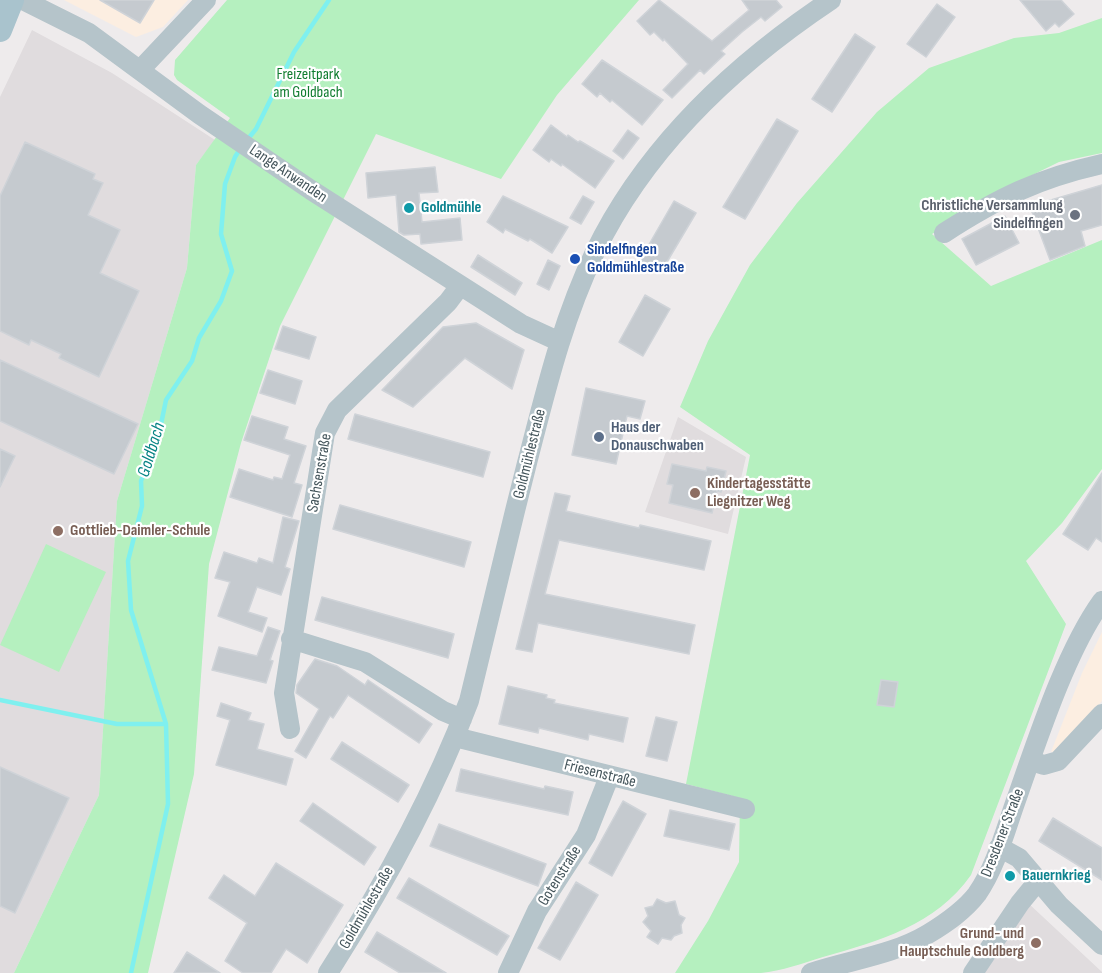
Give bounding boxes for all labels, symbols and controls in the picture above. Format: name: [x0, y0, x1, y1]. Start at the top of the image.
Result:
park label: Freizeitpark am Goldbach: [273, 65, 343, 103]
street label: Lange Anwanden: [245, 141, 331, 207]
place label: Christliche Versammlung Sindelfingen: [921, 196, 1063, 234]
place label: Goldmühle: [421, 198, 481, 218]
marker: Goldmühle: [402, 201, 416, 215]
marker: Christliche Versammlung Sindelfingen: [1068, 208, 1082, 222]
place label: Sindelfingen Goldmühlestraße: [587, 240, 684, 278]
marker: Sindelfingen Goldmühlestraße: [568, 252, 582, 266]
street label: Goldmühlestraße: [510, 407, 550, 501]
place label: Haus der Donauschwaben: [611, 418, 704, 456]
water label: Goldbach: [133, 420, 171, 480]
marker: Haus der Donauschwaben: [592, 430, 606, 444]
street label: Sachsenstraße: [304, 432, 336, 514]
place label: Kindertagesstätte Liegnitzer Weg: [707, 474, 811, 512]
marker: Kindertagesstätte Liegnitzer Weg: [688, 486, 702, 500]
place label: Gottlieb-Daimler-Schule: [70, 521, 210, 541]
marker: Gottlieb-Daimler-Schule: [51, 524, 65, 538]
street label: Friesenstraße: [562, 756, 638, 792]
street label: Dresdener Straße: [977, 786, 1029, 880]
street label: Gotenstraße: [534, 843, 586, 909]
street label: Goldmühlestraße: [336, 863, 398, 953]
place label: Bauernkrieg: [1022, 866, 1091, 886]
marker: Bauernkrieg: [1003, 869, 1017, 883]
place label: Grund- und Hauptschule Goldberg: [899, 924, 1024, 962]
marker: Grund- und Hauptschule Goldberg: [1029, 936, 1043, 950]

